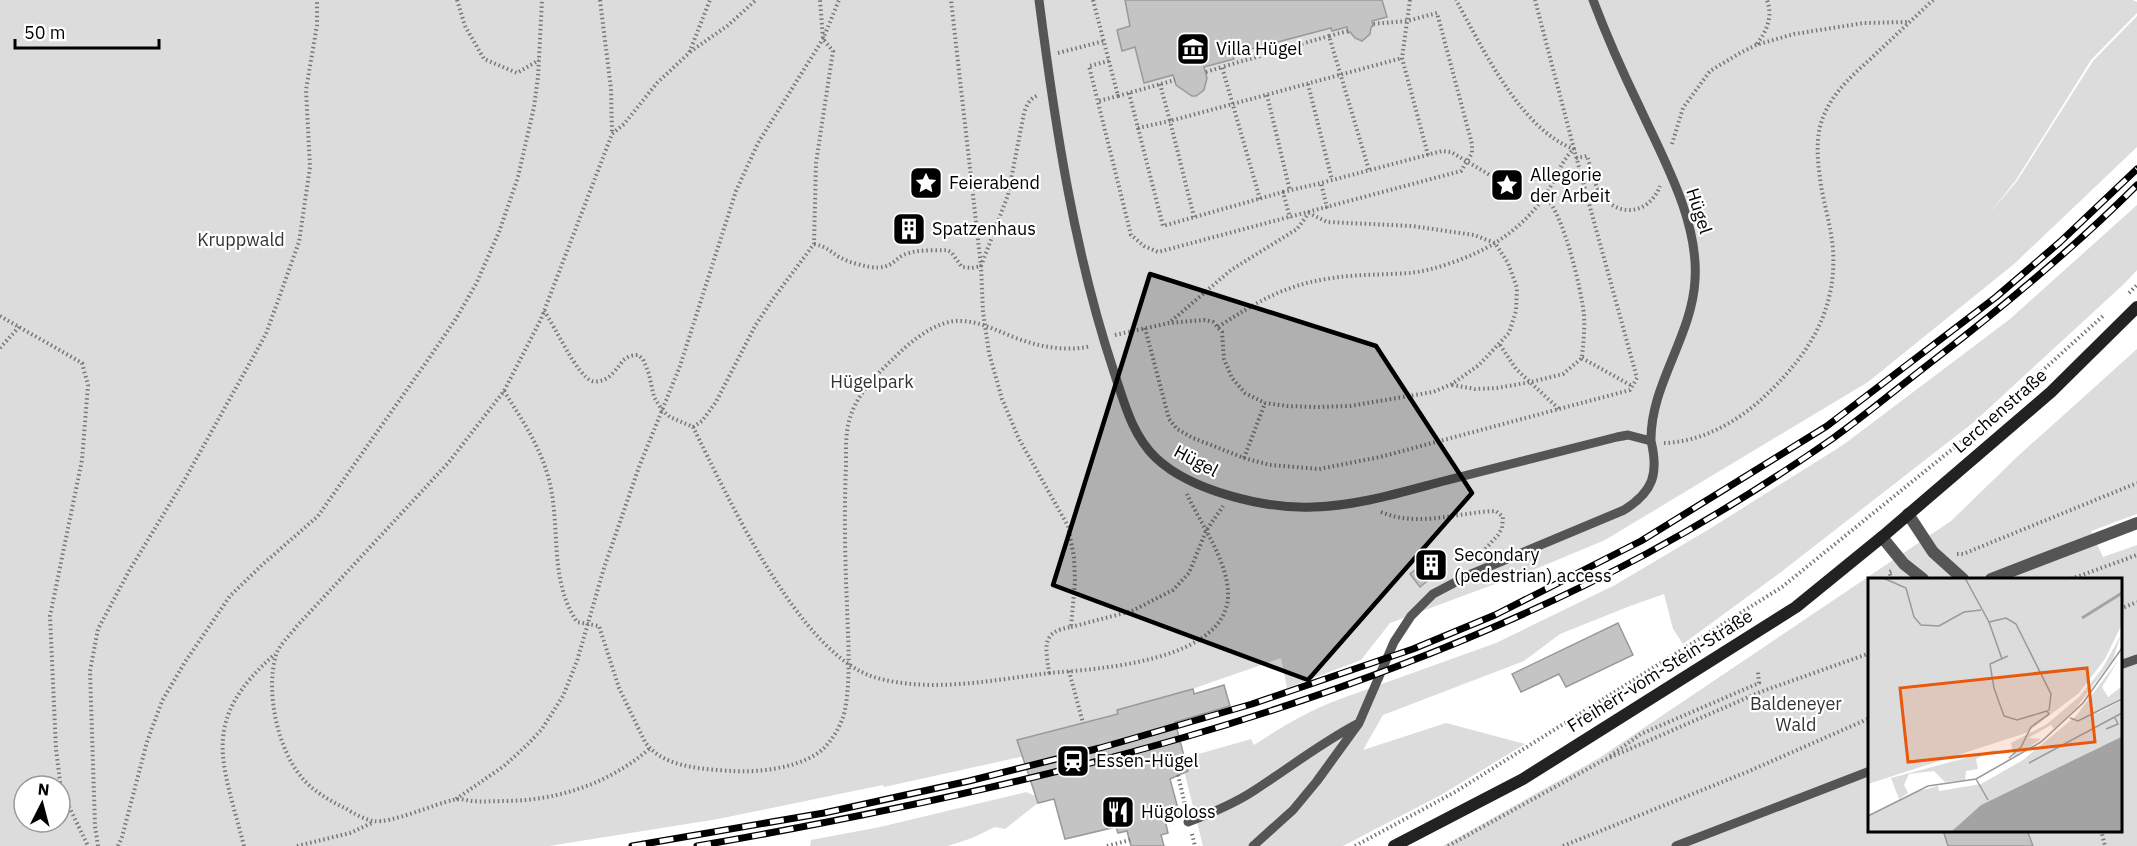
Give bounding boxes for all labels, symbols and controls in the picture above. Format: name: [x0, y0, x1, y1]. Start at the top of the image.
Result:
scale bar: [15, 12, 159, 50]
text: 50 m: [24, 21, 66, 44]
museum icon: Villa Hügel: [1175, 31, 1211, 67]
place label: Villa Hügel: [1216, 37, 1302, 60]
place label: Allegorie der Arbeit: [1530, 163, 1610, 207]
place icon: Feierabend: [908, 165, 944, 201]
place icon: Allegorie der Arbeit: [1489, 167, 1525, 203]
place label: Feierabend: [949, 171, 1040, 194]
street label: Hügel: [1681, 185, 1718, 237]
building icon: Spatzenhaus: [891, 211, 927, 247]
place label: Spatzenhaus: [932, 217, 1036, 240]
park label: Kruppwald: [197, 228, 285, 251]
street label: Lerchenstraße: [1948, 363, 2051, 458]
park label: Hügelpark: [830, 370, 914, 393]
street label: Hügel: [1170, 439, 1223, 482]
place label: Secondary (pedestrian) access: [1454, 543, 1612, 587]
building icon: Secondary (pedestrian) access: [1413, 547, 1449, 583]
inset map: [1868, 578, 2122, 831]
street label: Freiherr-vom-Stein-Straße: [1563, 604, 1757, 737]
park label: Baldeneyer Wald: [1750, 692, 1842, 736]
station icon: Essen-Hügel: [1055, 743, 1091, 779]
place label: Essen-Hügel: [1096, 749, 1198, 772]
north arrow: [12, 774, 72, 834]
text: N: [37, 779, 50, 800]
restaurant icon: Hügoloss: [1100, 794, 1136, 830]
place label: Hügoloss: [1141, 800, 1216, 823]

